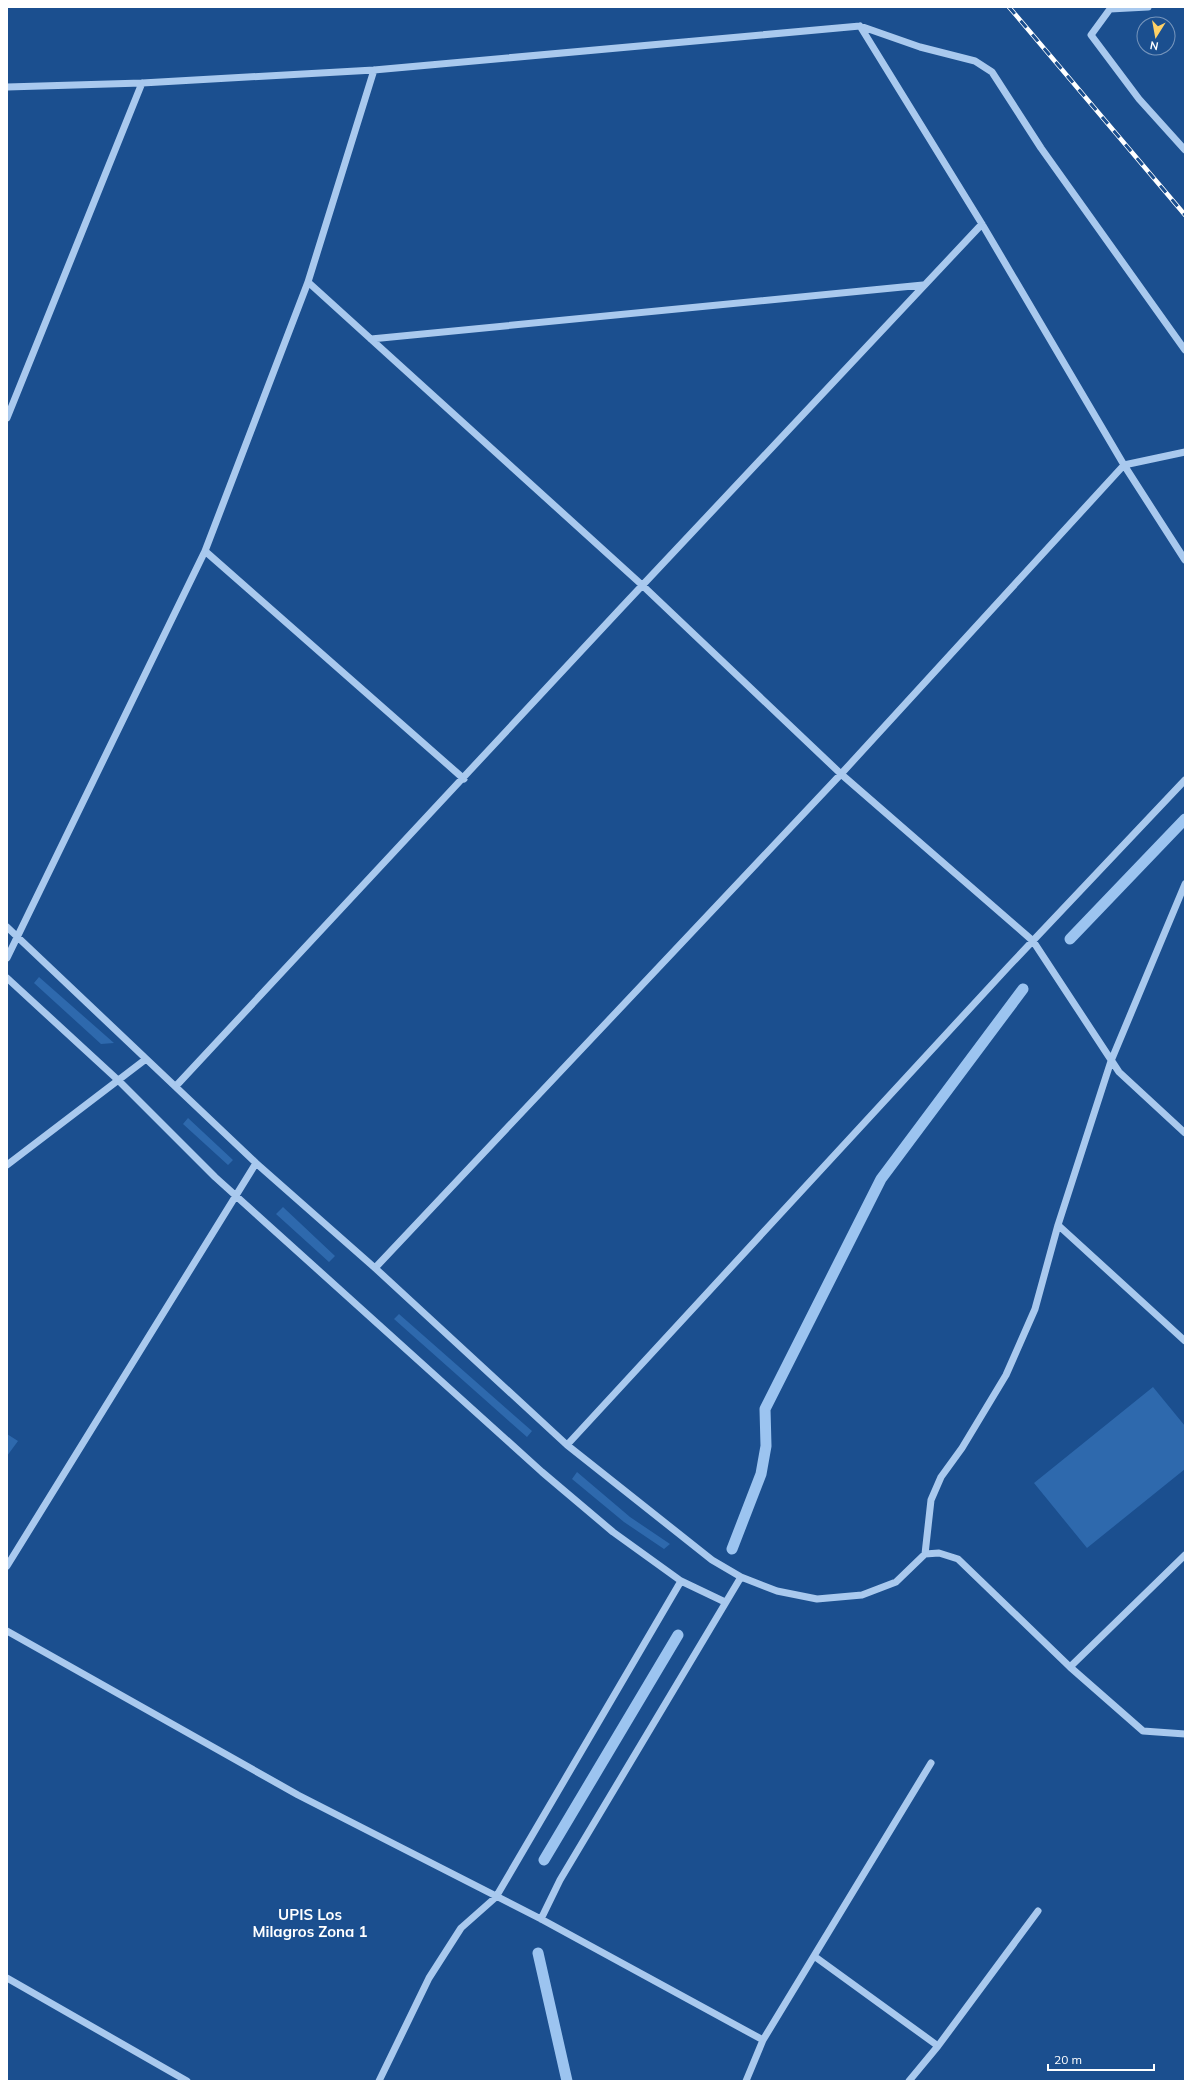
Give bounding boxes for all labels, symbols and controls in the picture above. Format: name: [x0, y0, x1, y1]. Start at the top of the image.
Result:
north arrow: [1136, 16, 1176, 56]
text: N: [1149, 38, 1160, 53]
district label: UPIS Los Milagros Zona 1: [252, 1905, 368, 1941]
scale bar: [1048, 2046, 1154, 2072]
text: 20 m: [1054, 2052, 1082, 2067]

